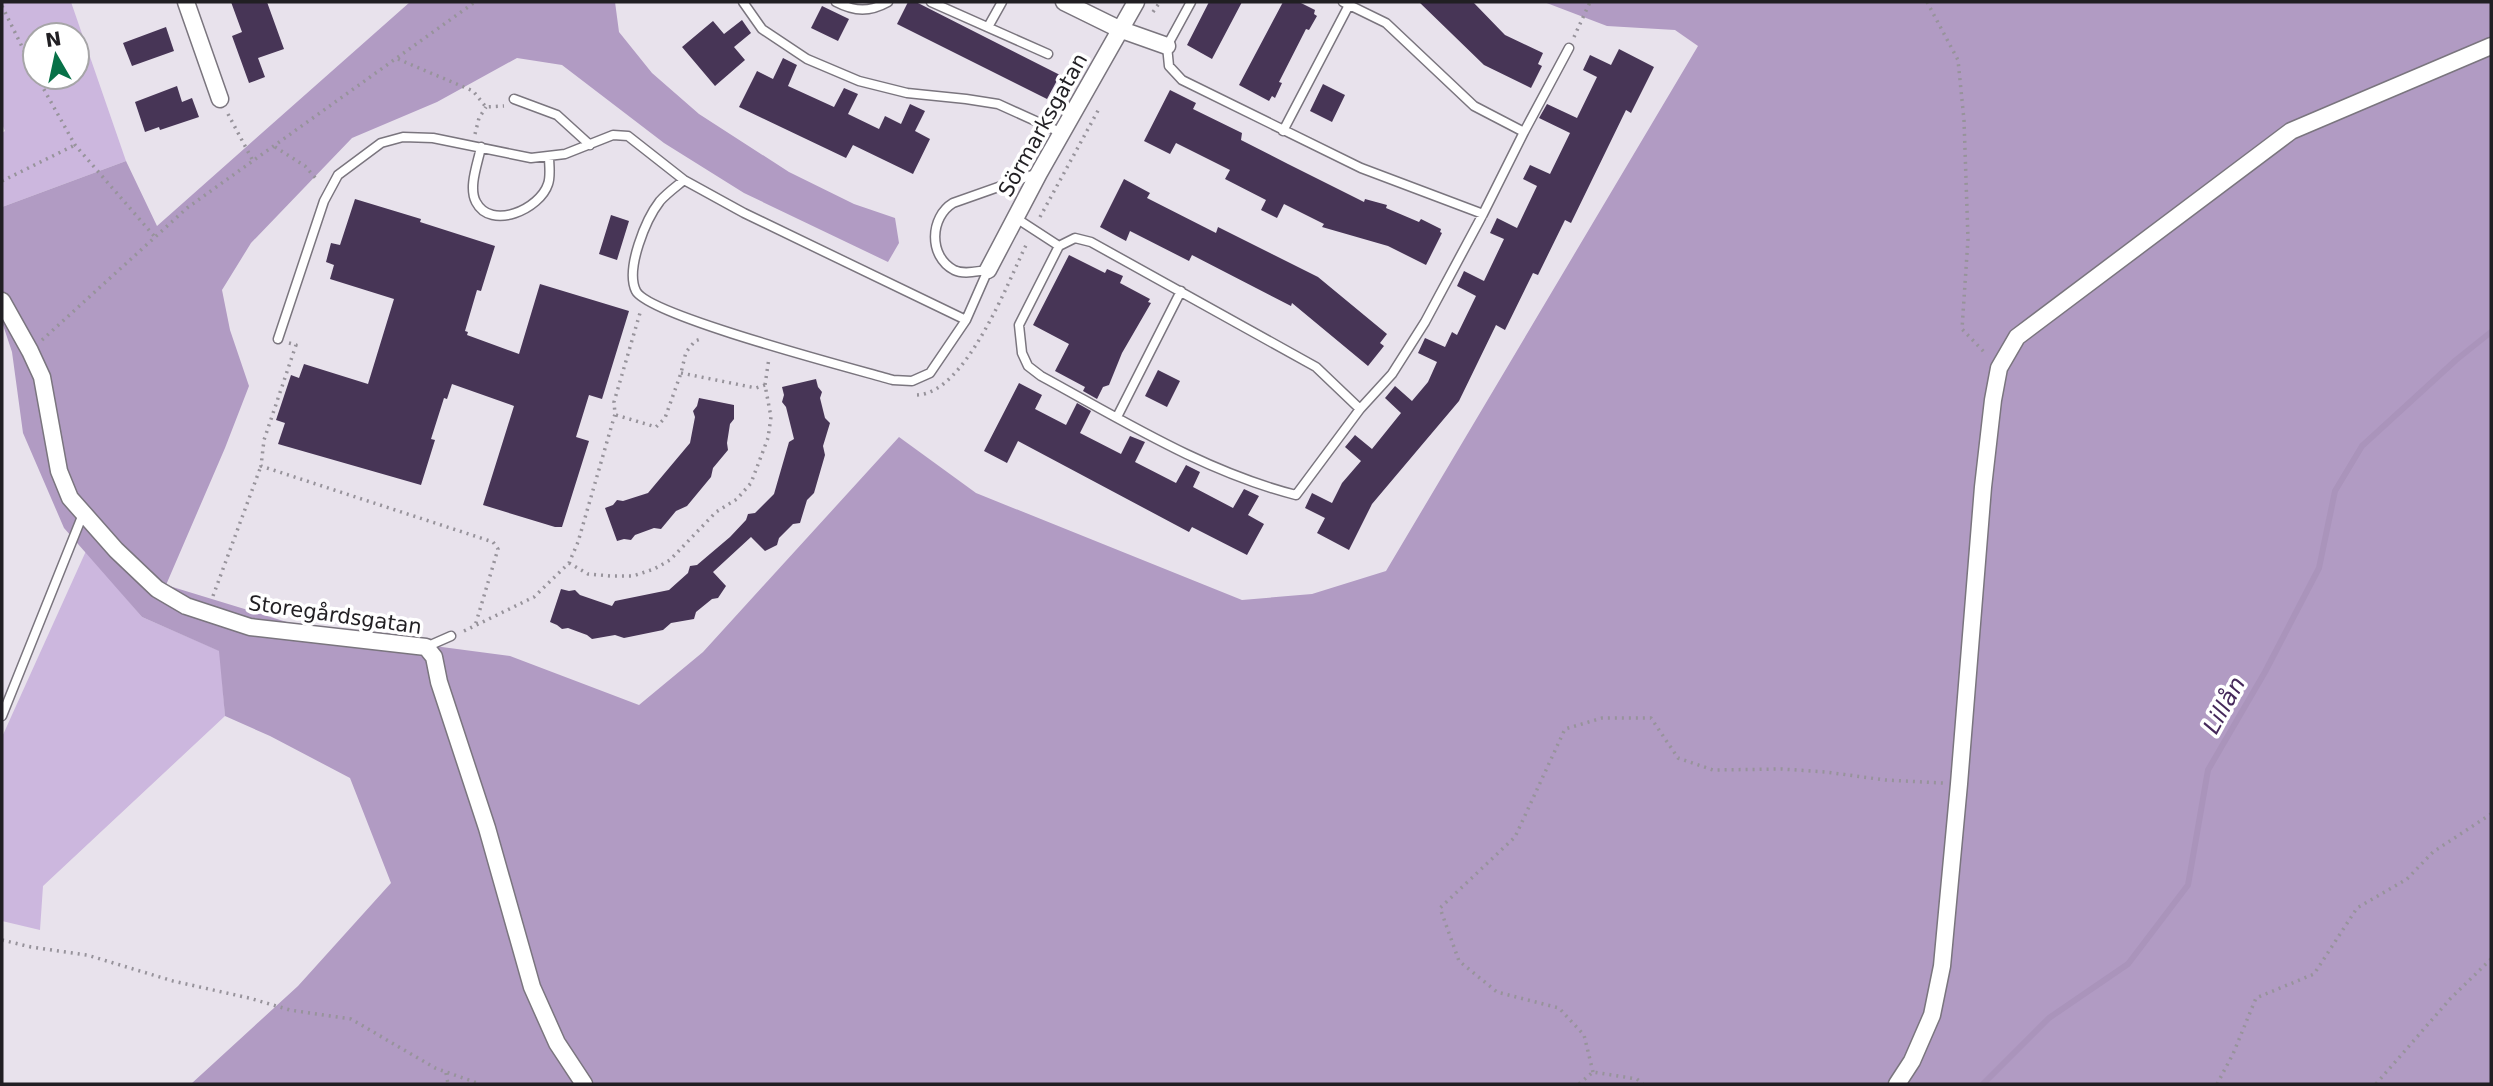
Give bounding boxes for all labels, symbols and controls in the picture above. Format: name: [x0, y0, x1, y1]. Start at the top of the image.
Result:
north arrow: [21, 21, 91, 91]
text: N: [44, 27, 63, 51]
street label: Sörmarksgatan: [994, 49, 1092, 201]
street label: Storegårdsgatan: [247, 590, 423, 639]
water label: Lillån: [2197, 672, 2250, 738]

